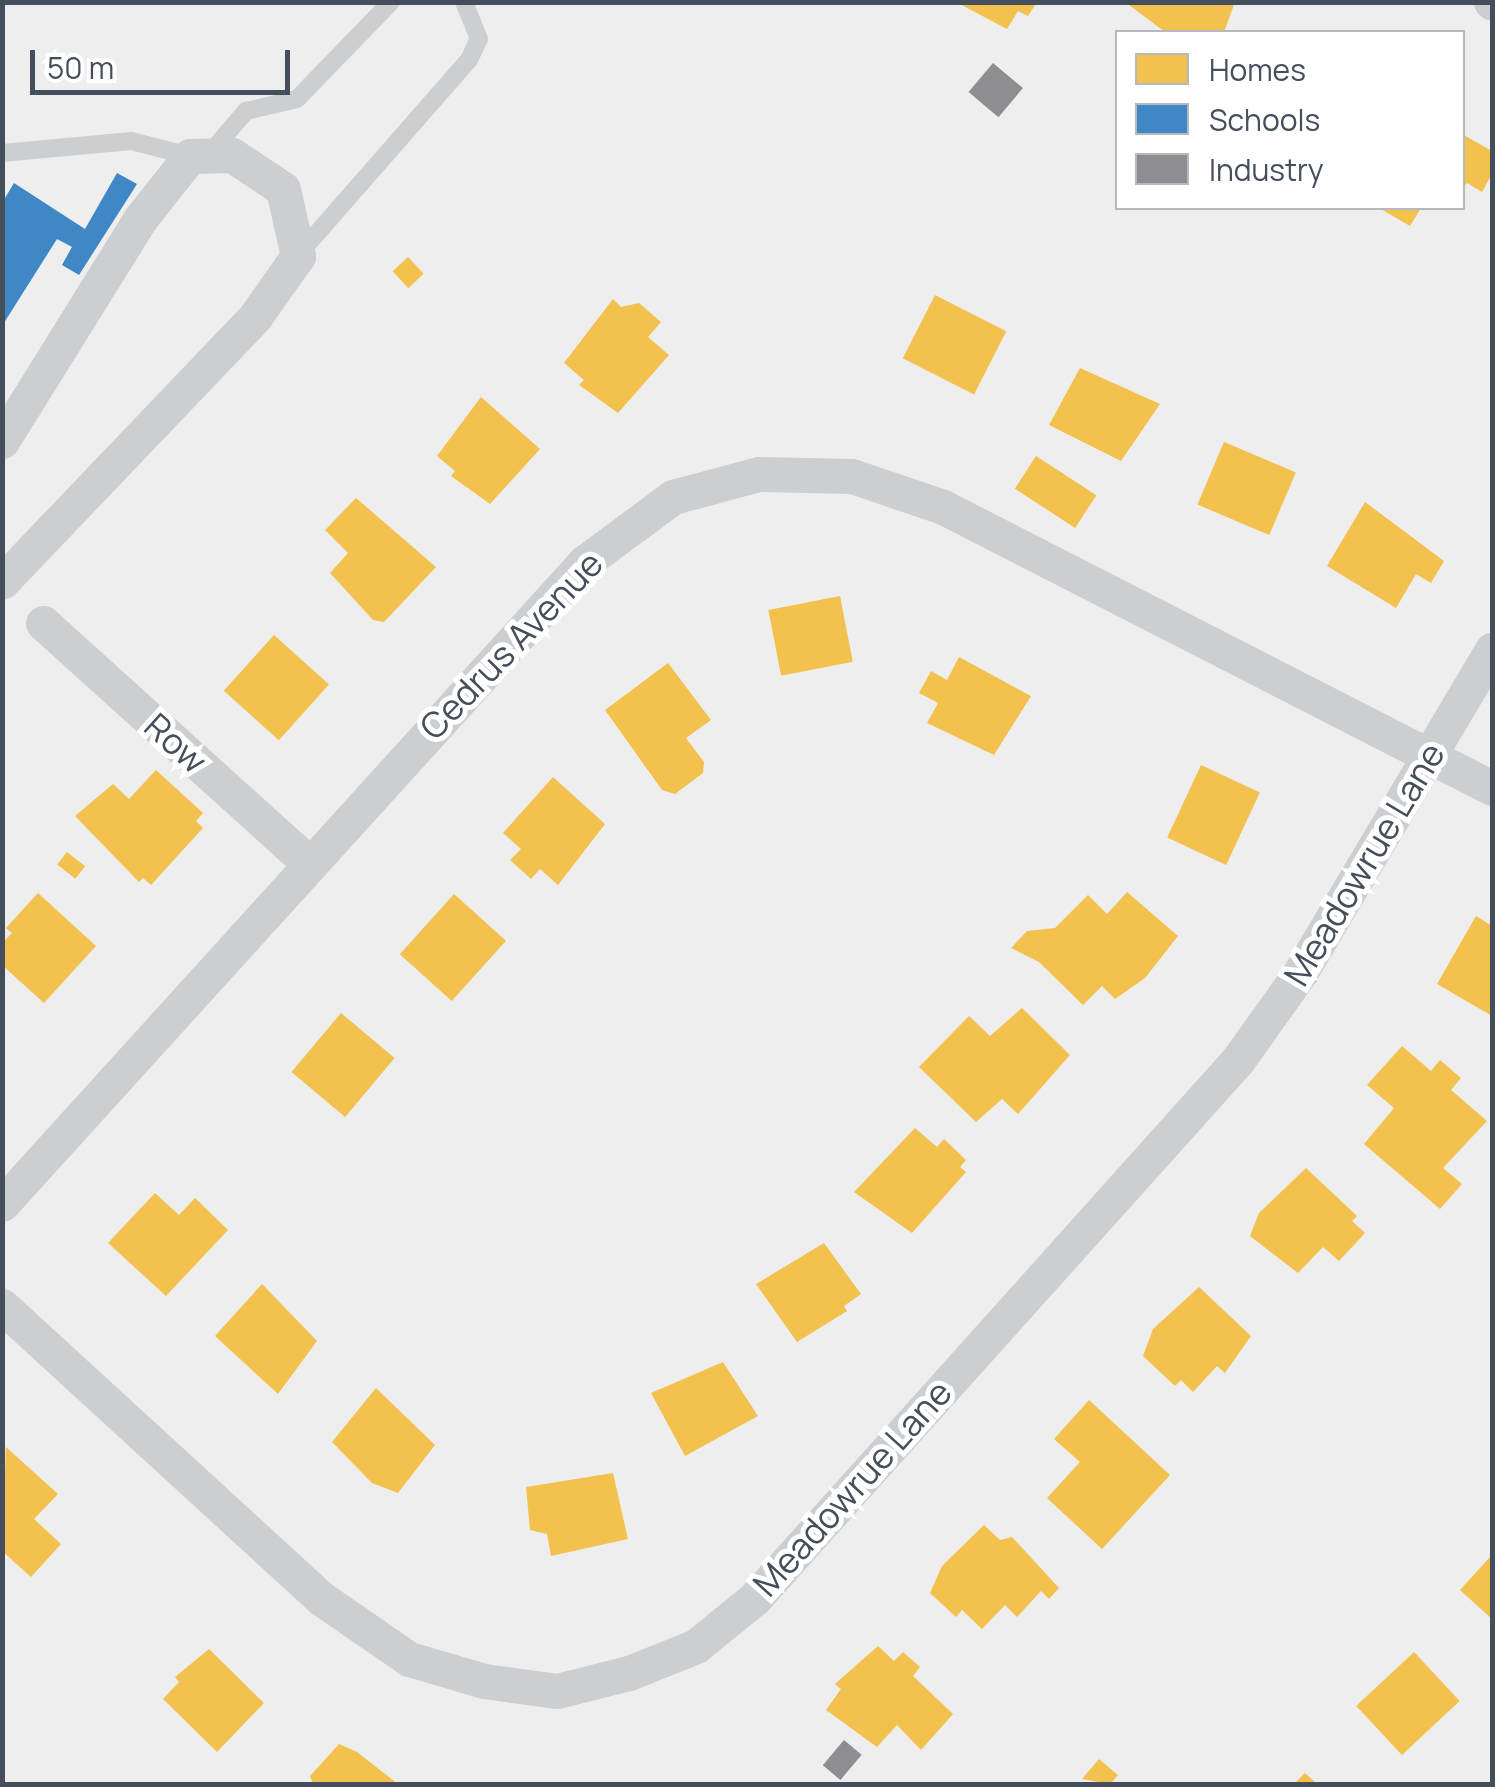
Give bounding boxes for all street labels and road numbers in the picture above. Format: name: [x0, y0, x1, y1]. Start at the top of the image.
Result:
street label: Cedrus Avenue: [411, 542, 611, 748]
street label: Row: [136, 704, 216, 782]
street label: Meadowrue Lane: [1275, 735, 1453, 993]
street label: Meadowrue Lane: [744, 1371, 960, 1605]

